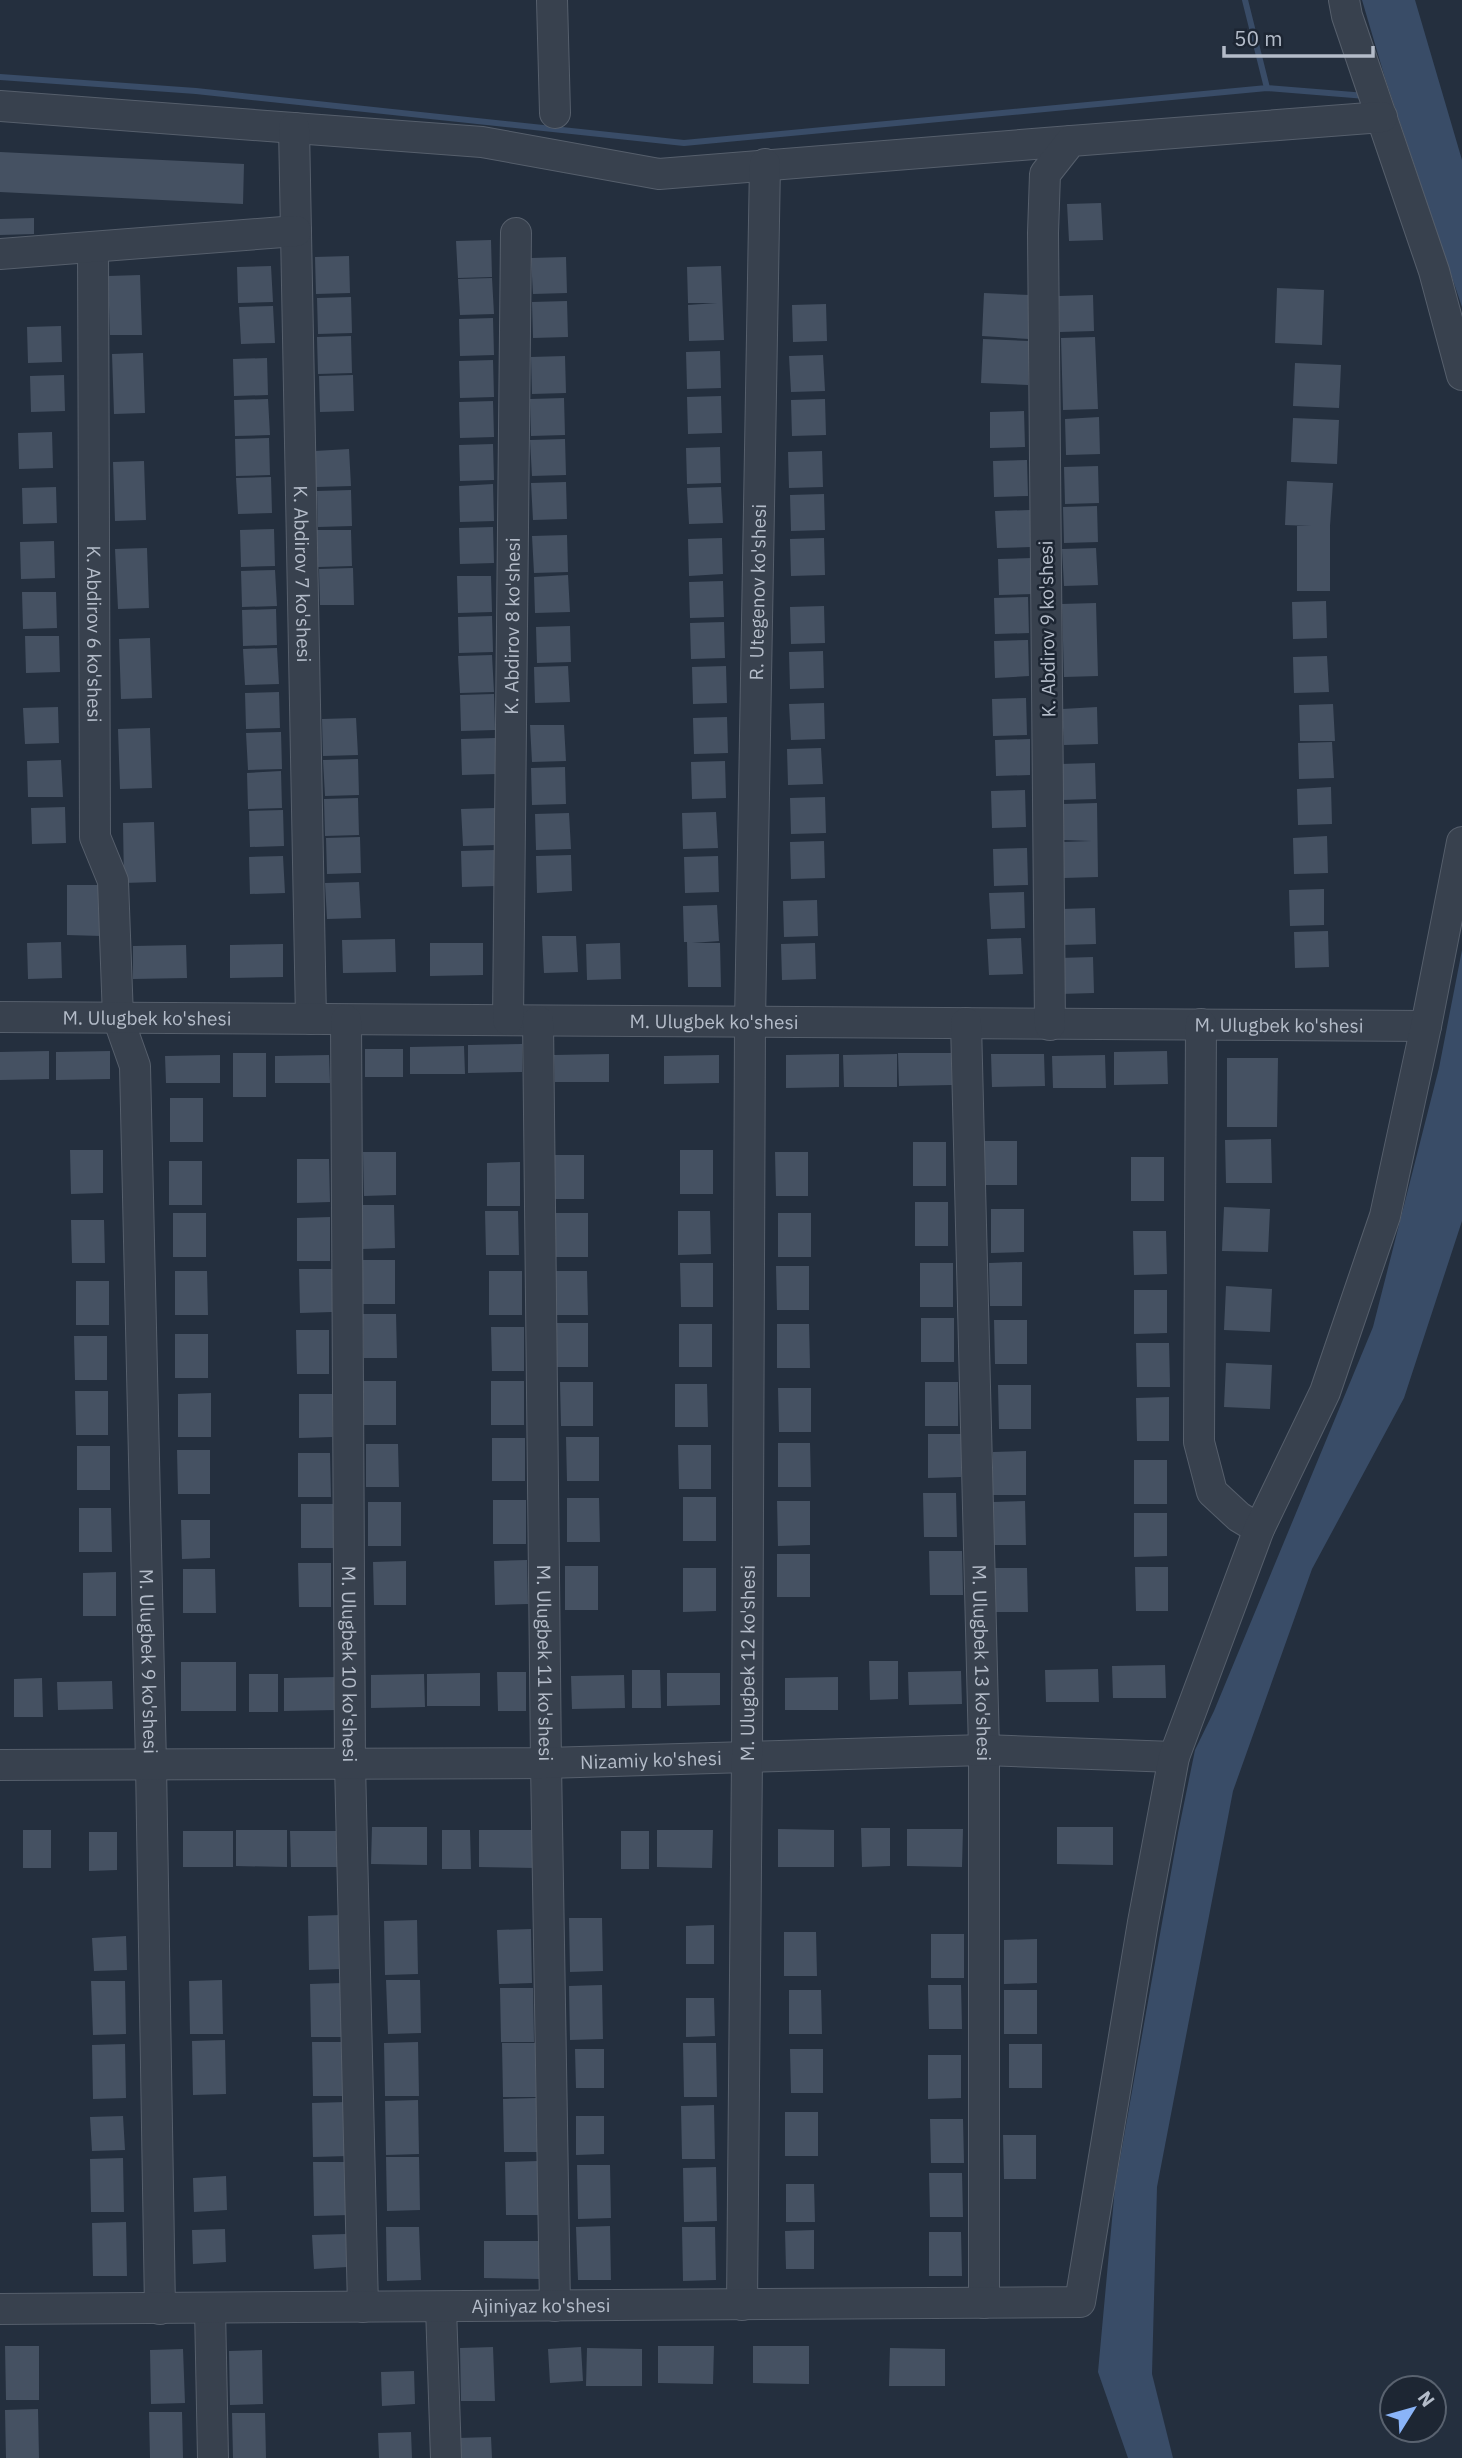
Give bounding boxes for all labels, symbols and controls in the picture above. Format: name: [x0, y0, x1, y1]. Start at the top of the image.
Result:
scale bar: [1224, 14, 1373, 58]
text: 50 m: [1234, 24, 1283, 52]
street label: K. Abdirov 7 ko'shesi: [289, 485, 316, 663]
street label: R. Utegenov ko'shesi: [744, 504, 771, 680]
street label: K. Abdirov 8 ko'shesi: [499, 537, 525, 715]
street label: K. Abdirov 9 ko'shesi: [1033, 540, 1061, 718]
street label: K. Abdirov 6 ko'shesi: [82, 545, 107, 723]
street label: M. Ulugbek ko'shesi: [62, 1005, 232, 1030]
street label: M. Ulugbek ko'shesi: [629, 1009, 799, 1034]
street label: M. Ulugbek ko'shesi: [1194, 1013, 1364, 1038]
street label: M. Ulugbek 13 ko'shesi: [967, 1564, 996, 1761]
street label: M. Ulugbek 11 ko'shesi: [532, 1565, 558, 1761]
street label: M. Ulugbek 12 ko'shesi: [735, 1565, 760, 1761]
street label: M. Ulugbek 10 ko'shesi: [337, 1566, 362, 1762]
street label: M. Ulugbek 9 ko'shesi: [135, 1569, 163, 1754]
street label: Nizamiy ko'shesi: [580, 1746, 722, 1774]
street label: Ajiniyaz ko'shesi: [471, 2293, 611, 2318]
north arrow: [1378, 2374, 1448, 2444]
text: N: [1413, 2386, 1440, 2411]

